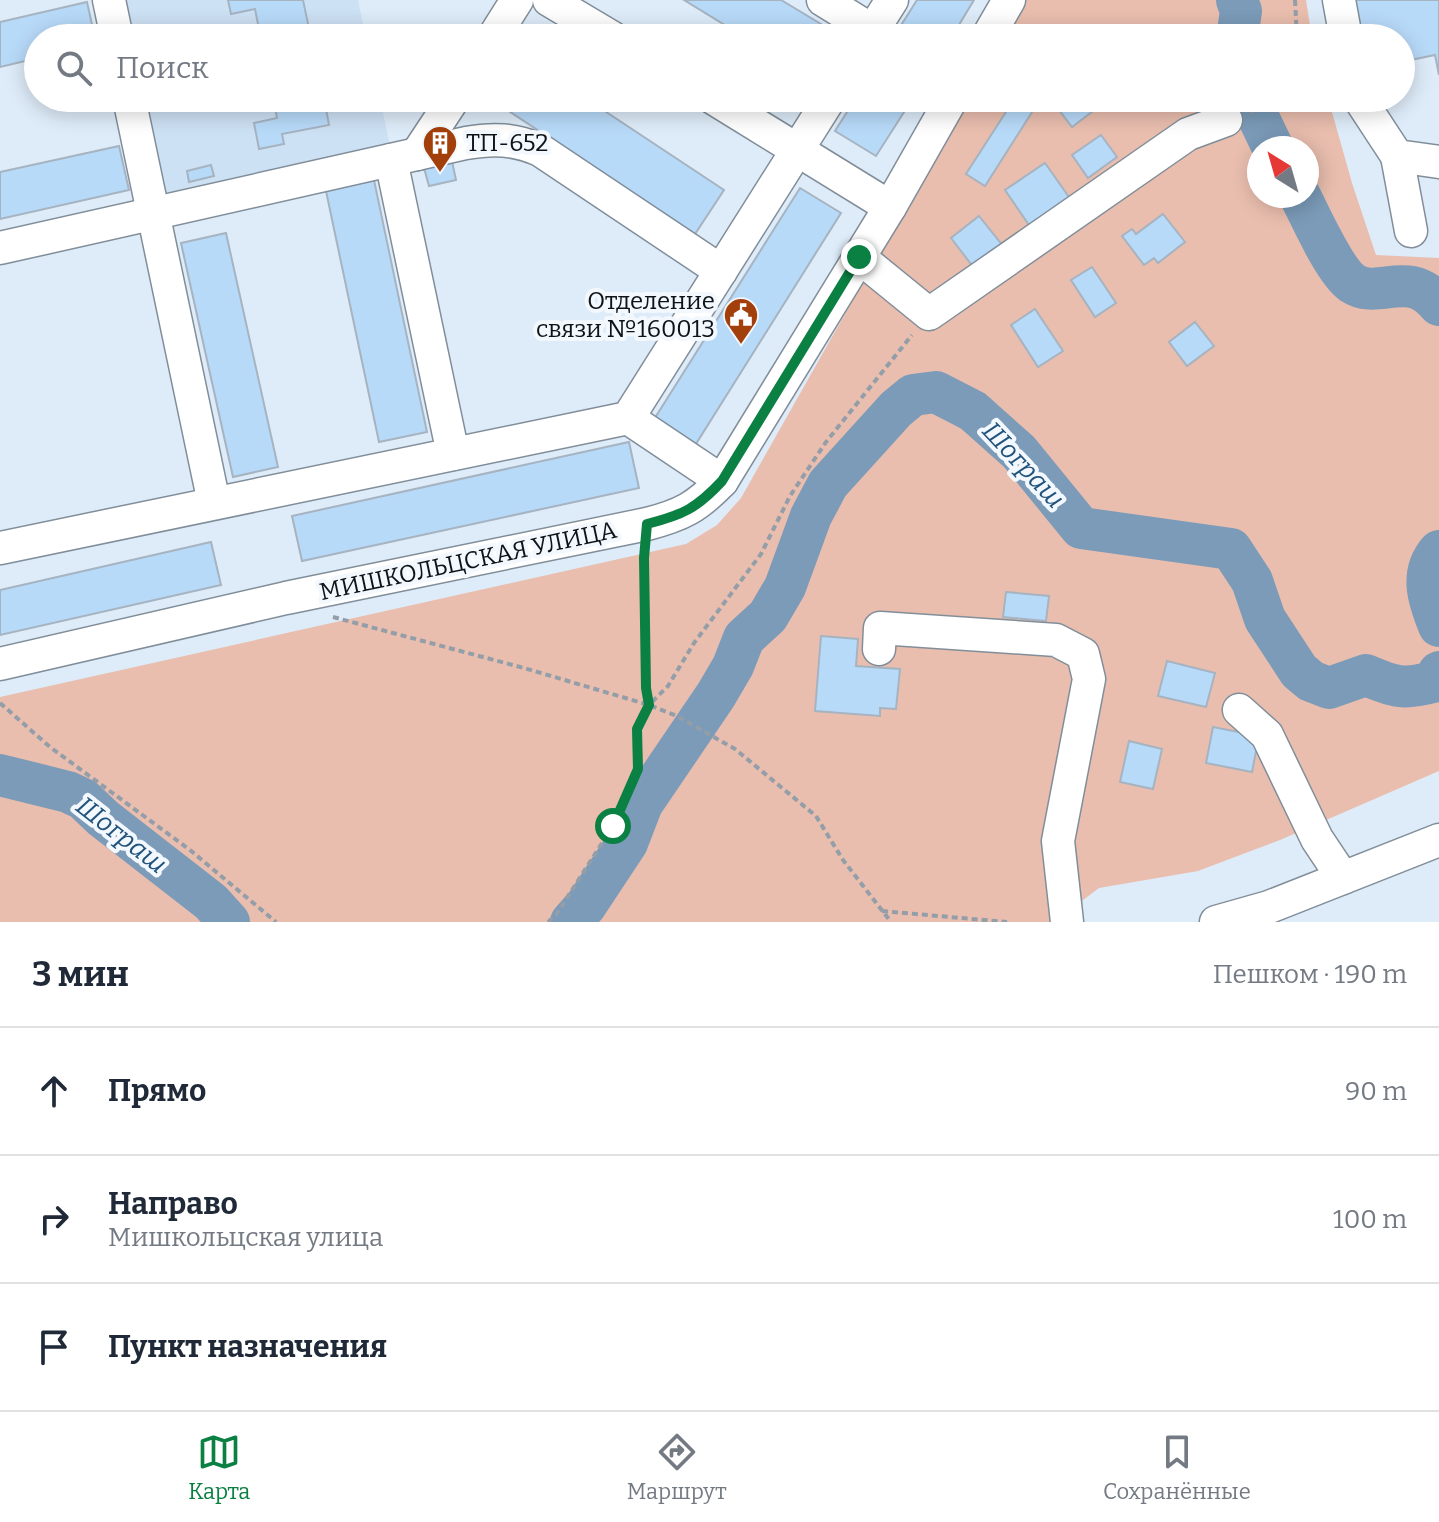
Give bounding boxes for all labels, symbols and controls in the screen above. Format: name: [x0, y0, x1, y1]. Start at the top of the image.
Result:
search box: [24, 24, 1415, 112]
icon: search: [52, 46, 96, 90]
text: Поиск: [116, 50, 209, 86]
building icon: ТП-652: [421, 124, 459, 174]
place label: ТП-652: [466, 129, 548, 157]
north arrow: [1247, 136, 1319, 208]
route end: [841, 239, 877, 275]
place label: Отделение связи №160013: [536, 287, 715, 343]
public building icon: Отделение связи №160013: [722, 296, 760, 346]
water label: Шограш: [976, 416, 1071, 515]
street label: МИШКОЛЬЦСКАЯ УЛИЦА: [317, 516, 619, 606]
water label: Шограш: [70, 790, 173, 881]
route start: [595, 808, 631, 844]
text: 3 мин: [32, 954, 129, 995]
text: Пешком · 190 m: [1213, 959, 1407, 990]
icon: ahead: [32, 1069, 76, 1113]
text: Прямо: [108, 1073, 206, 1109]
text: 90 m: [1345, 1076, 1407, 1107]
text: Направо: [108, 1186, 238, 1222]
icon: right: [32, 1197, 76, 1241]
text: 100 m: [1333, 1204, 1407, 1235]
text: Мишкольцская улица: [108, 1222, 383, 1253]
icon: arrive: [32, 1325, 76, 1369]
text: Пункт назначения: [108, 1329, 387, 1365]
tab: Карта: [188, 1430, 250, 1505]
tab: Маршрут: [627, 1430, 726, 1505]
tab: Сохранённые: [1103, 1430, 1251, 1505]

